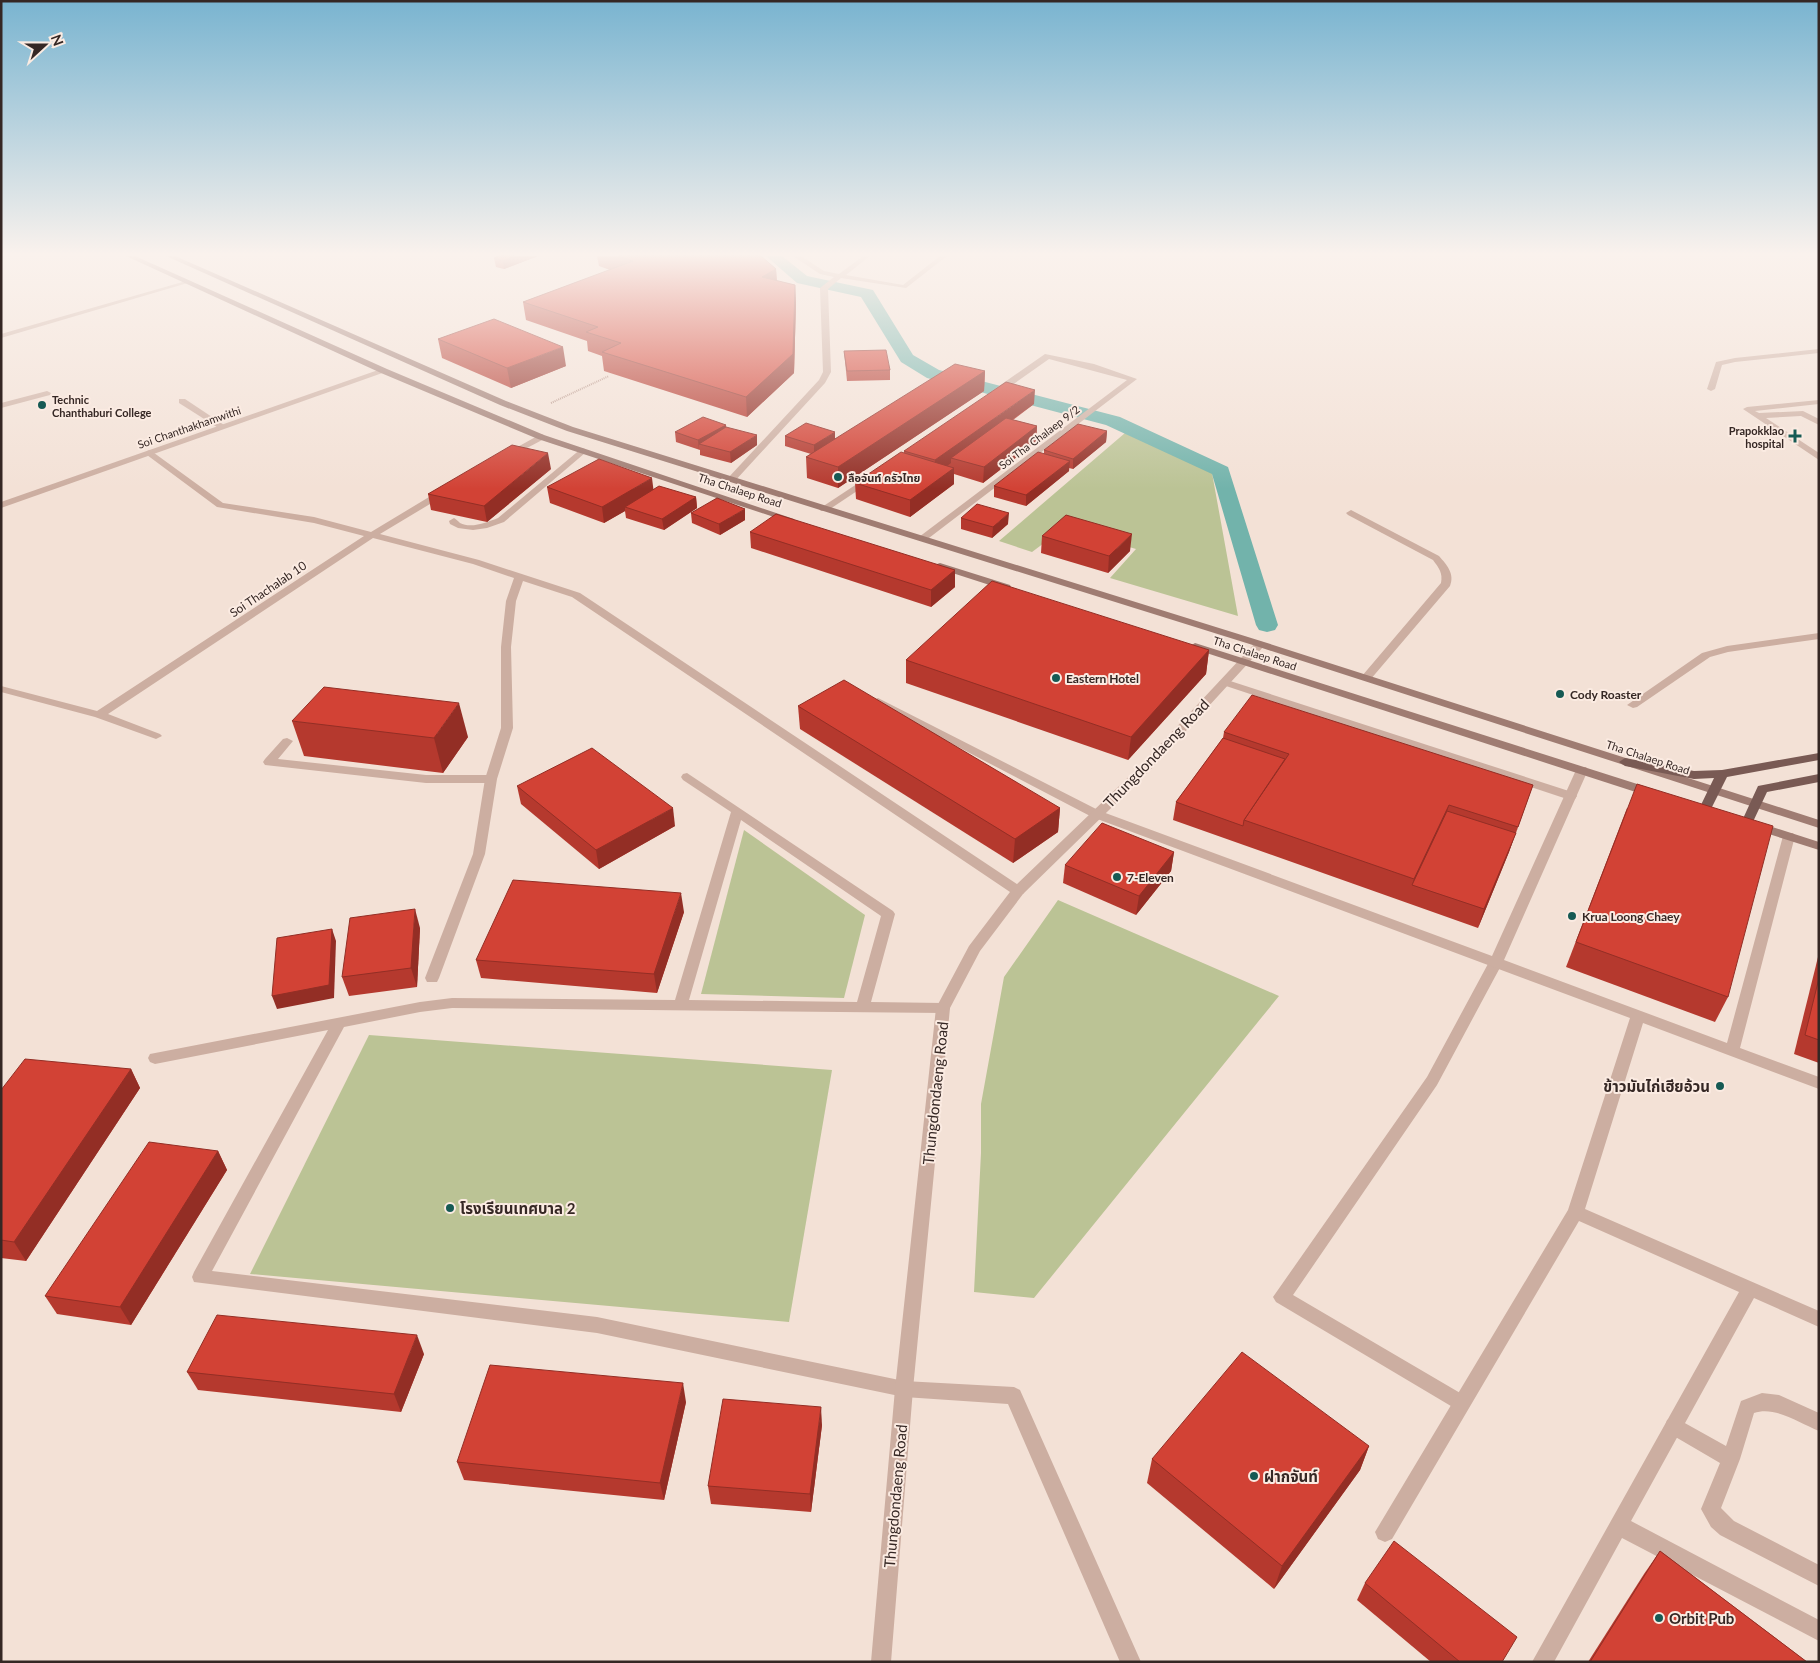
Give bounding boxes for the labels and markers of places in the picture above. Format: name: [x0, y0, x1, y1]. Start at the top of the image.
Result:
place label: Technic Chanthaburi College: [52, 393, 152, 419]
marker: Technic Chanthaburi College: [36, 399, 48, 411]
place label: Prapokklao hospital: [1729, 424, 1784, 450]
marker: Prapokklao hospital: [1788, 429, 1802, 443]
marker: ลือจันท์ ครัวไทย: [832, 471, 844, 483]
place label: ลือจันท์ ครัวไทย: [848, 471, 920, 484]
place label: Eastern Hotel: [1066, 671, 1139, 686]
marker: Eastern Hotel: [1050, 672, 1062, 684]
place label: Cody Roaster: [1570, 687, 1642, 702]
marker: Cody Roaster: [1554, 688, 1566, 700]
place label: 7-Eleven: [1127, 870, 1174, 885]
marker: 7-Eleven: [1111, 871, 1123, 883]
place label: Krua Loong Chaey: [1582, 909, 1680, 924]
marker: Krua Loong Chaey: [1566, 910, 1578, 922]
place label: ข้าวมันไก่เฮียอ้วน: [1603, 1077, 1710, 1095]
marker: ข้าวมันไก่เฮียอ้วน: [1714, 1080, 1726, 1092]
place label: โรงเรียนเทศบาล 2: [460, 1199, 576, 1217]
marker: โรงเรียนเทศบาล 2: [444, 1202, 456, 1214]
place label: ฝากจันท์: [1264, 1467, 1318, 1485]
marker: ฝากจันท์: [1248, 1470, 1260, 1482]
place label: Orbit Pub: [1669, 1609, 1734, 1627]
marker: Orbit Pub: [1653, 1612, 1665, 1624]

